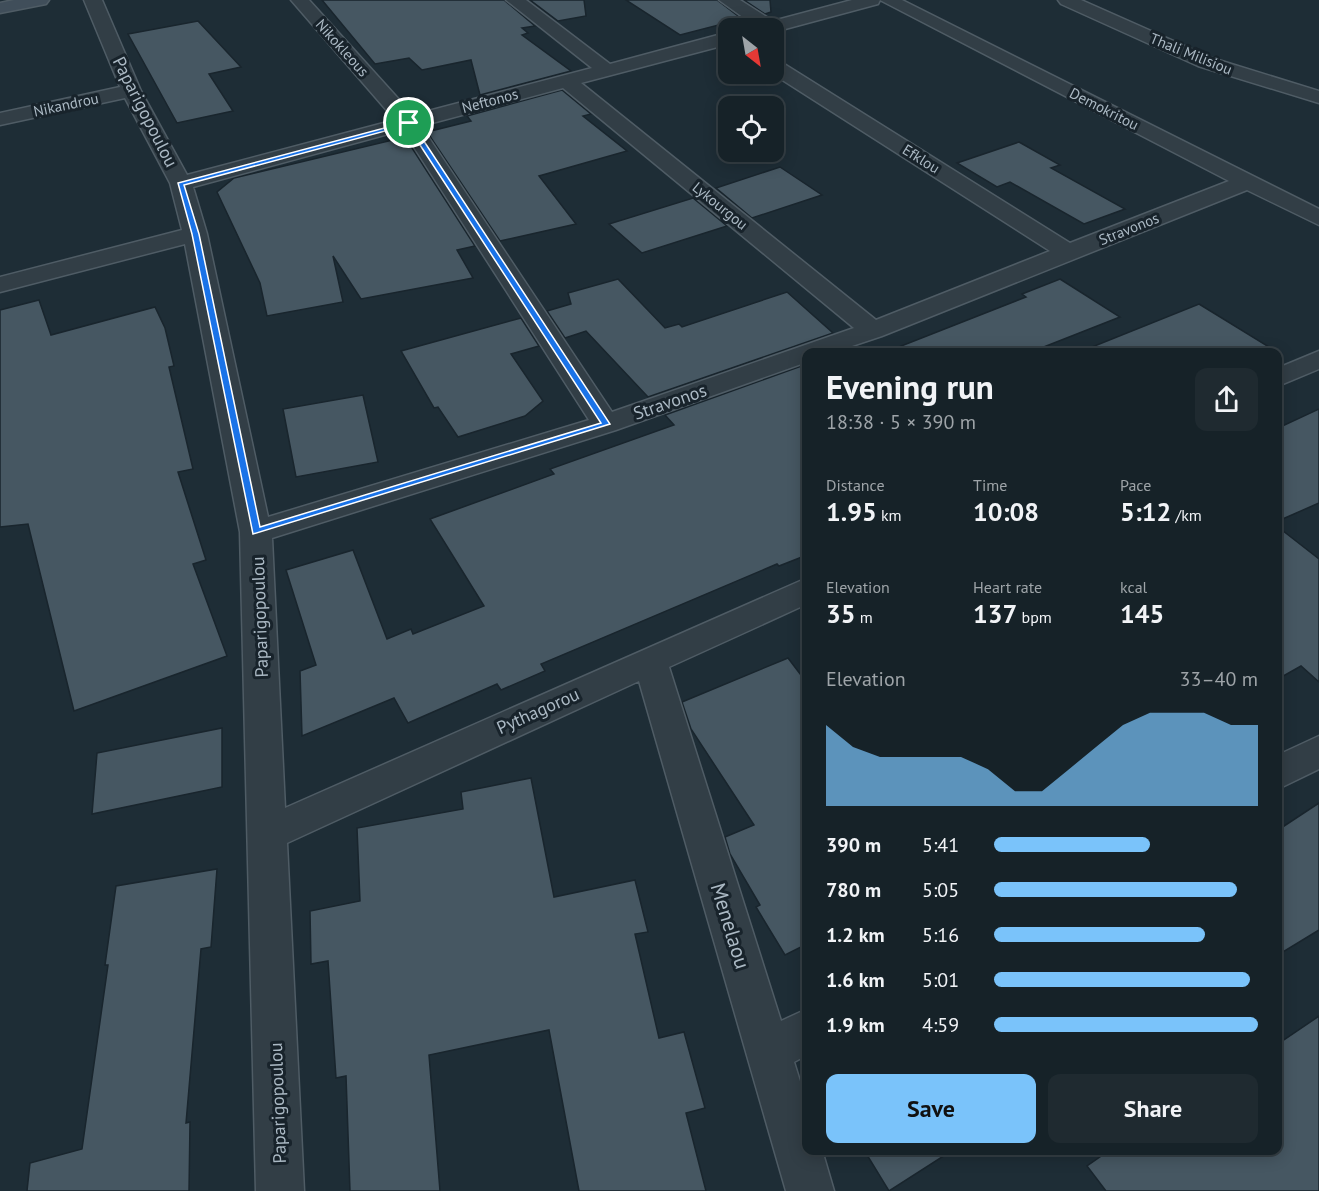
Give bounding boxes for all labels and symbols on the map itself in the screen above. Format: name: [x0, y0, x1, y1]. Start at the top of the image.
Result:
street label: Nikokleous: [312, 15, 373, 80]
north arrow: [718, 18, 784, 84]
street label: Thali Milisiou: [1147, 28, 1235, 79]
street label: Paparigopoulou: [108, 53, 183, 171]
street label: Demokritou: [1066, 83, 1142, 134]
street label: Neftonos: [460, 84, 520, 117]
street label: Nikandrou: [32, 88, 100, 121]
pin: [383, 97, 434, 148]
street label: Efklou: [899, 140, 943, 177]
street label: Lykourgou: [689, 178, 752, 234]
street label: Stravonos: [1096, 208, 1162, 249]
street label: Stravonos: [630, 378, 709, 425]
street label: Paparigopoulou: [246, 556, 273, 678]
street label: Pythagorou: [493, 682, 583, 739]
street label: Menelaou: [705, 880, 756, 972]
street label: Paparigopoulou: [264, 1042, 291, 1164]

